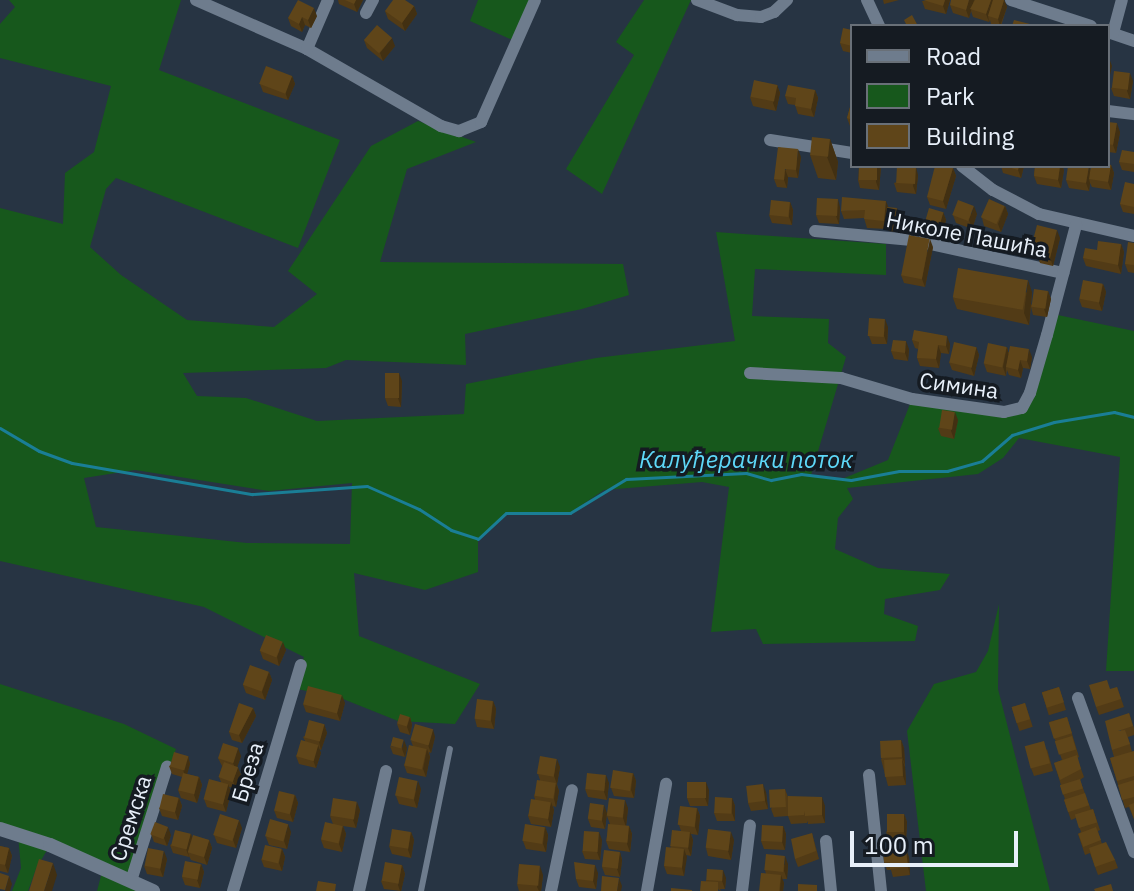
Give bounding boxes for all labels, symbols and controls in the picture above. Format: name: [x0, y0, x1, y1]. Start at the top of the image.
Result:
legend: [850, 24, 1110, 168]
text: Road: [926, 40, 981, 72]
text: Park: [926, 80, 975, 112]
text: Building: [926, 120, 1014, 152]
street label: Николе Пашића: [884, 205, 1050, 263]
street label: Симина: [918, 366, 1000, 404]
water label: Калуђерачки поток: [639, 446, 853, 474]
street label: Бреза: [225, 739, 269, 805]
street label: Сремска: [104, 772, 156, 864]
scale bar: [854, 815, 1022, 865]
text: 100 m: [864, 829, 934, 861]

